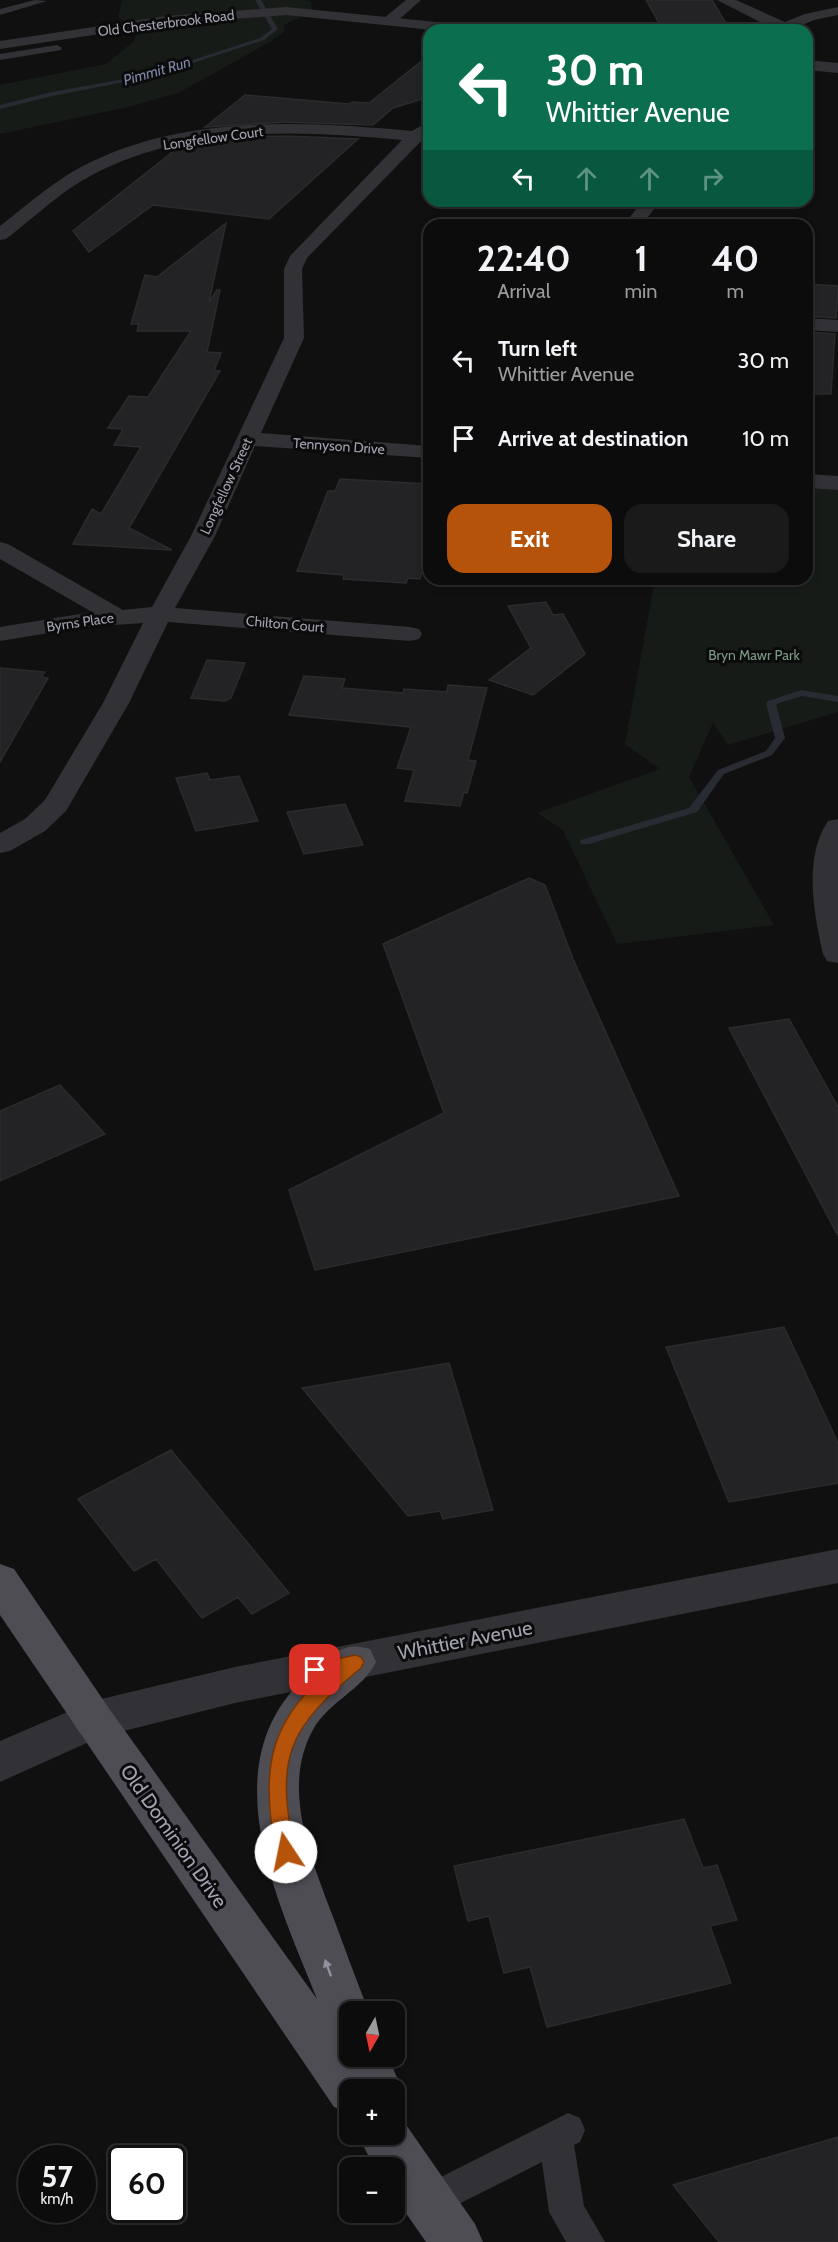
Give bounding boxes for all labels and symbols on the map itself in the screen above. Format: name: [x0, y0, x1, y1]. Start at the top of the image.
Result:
street label: Old Chesterbrook Road: [97, 6, 235, 40]
water label: Pimmit Run: [121, 53, 193, 89]
street label: Longfellow Court: [162, 122, 265, 154]
street label: Tennyson Drive: [293, 434, 385, 458]
street label: Longfellow Street: [196, 435, 256, 537]
street label: Byrns Place: [45, 608, 115, 636]
street label: Chilton Court: [245, 612, 325, 636]
park label: Bryn Mawr Park: [708, 646, 800, 664]
street label: Whittier Avenue: [396, 1615, 534, 1665]
pin: [289, 1644, 340, 1695]
street label: Old Dominion Drive: [116, 1760, 232, 1912]
position arrow: [254, 1820, 318, 1884]
one-way arrow: [323, 1959, 333, 1977]
north arrow: [339, 2001, 405, 2067]
speed limit sign: 60: [108, 2145, 186, 2223]

